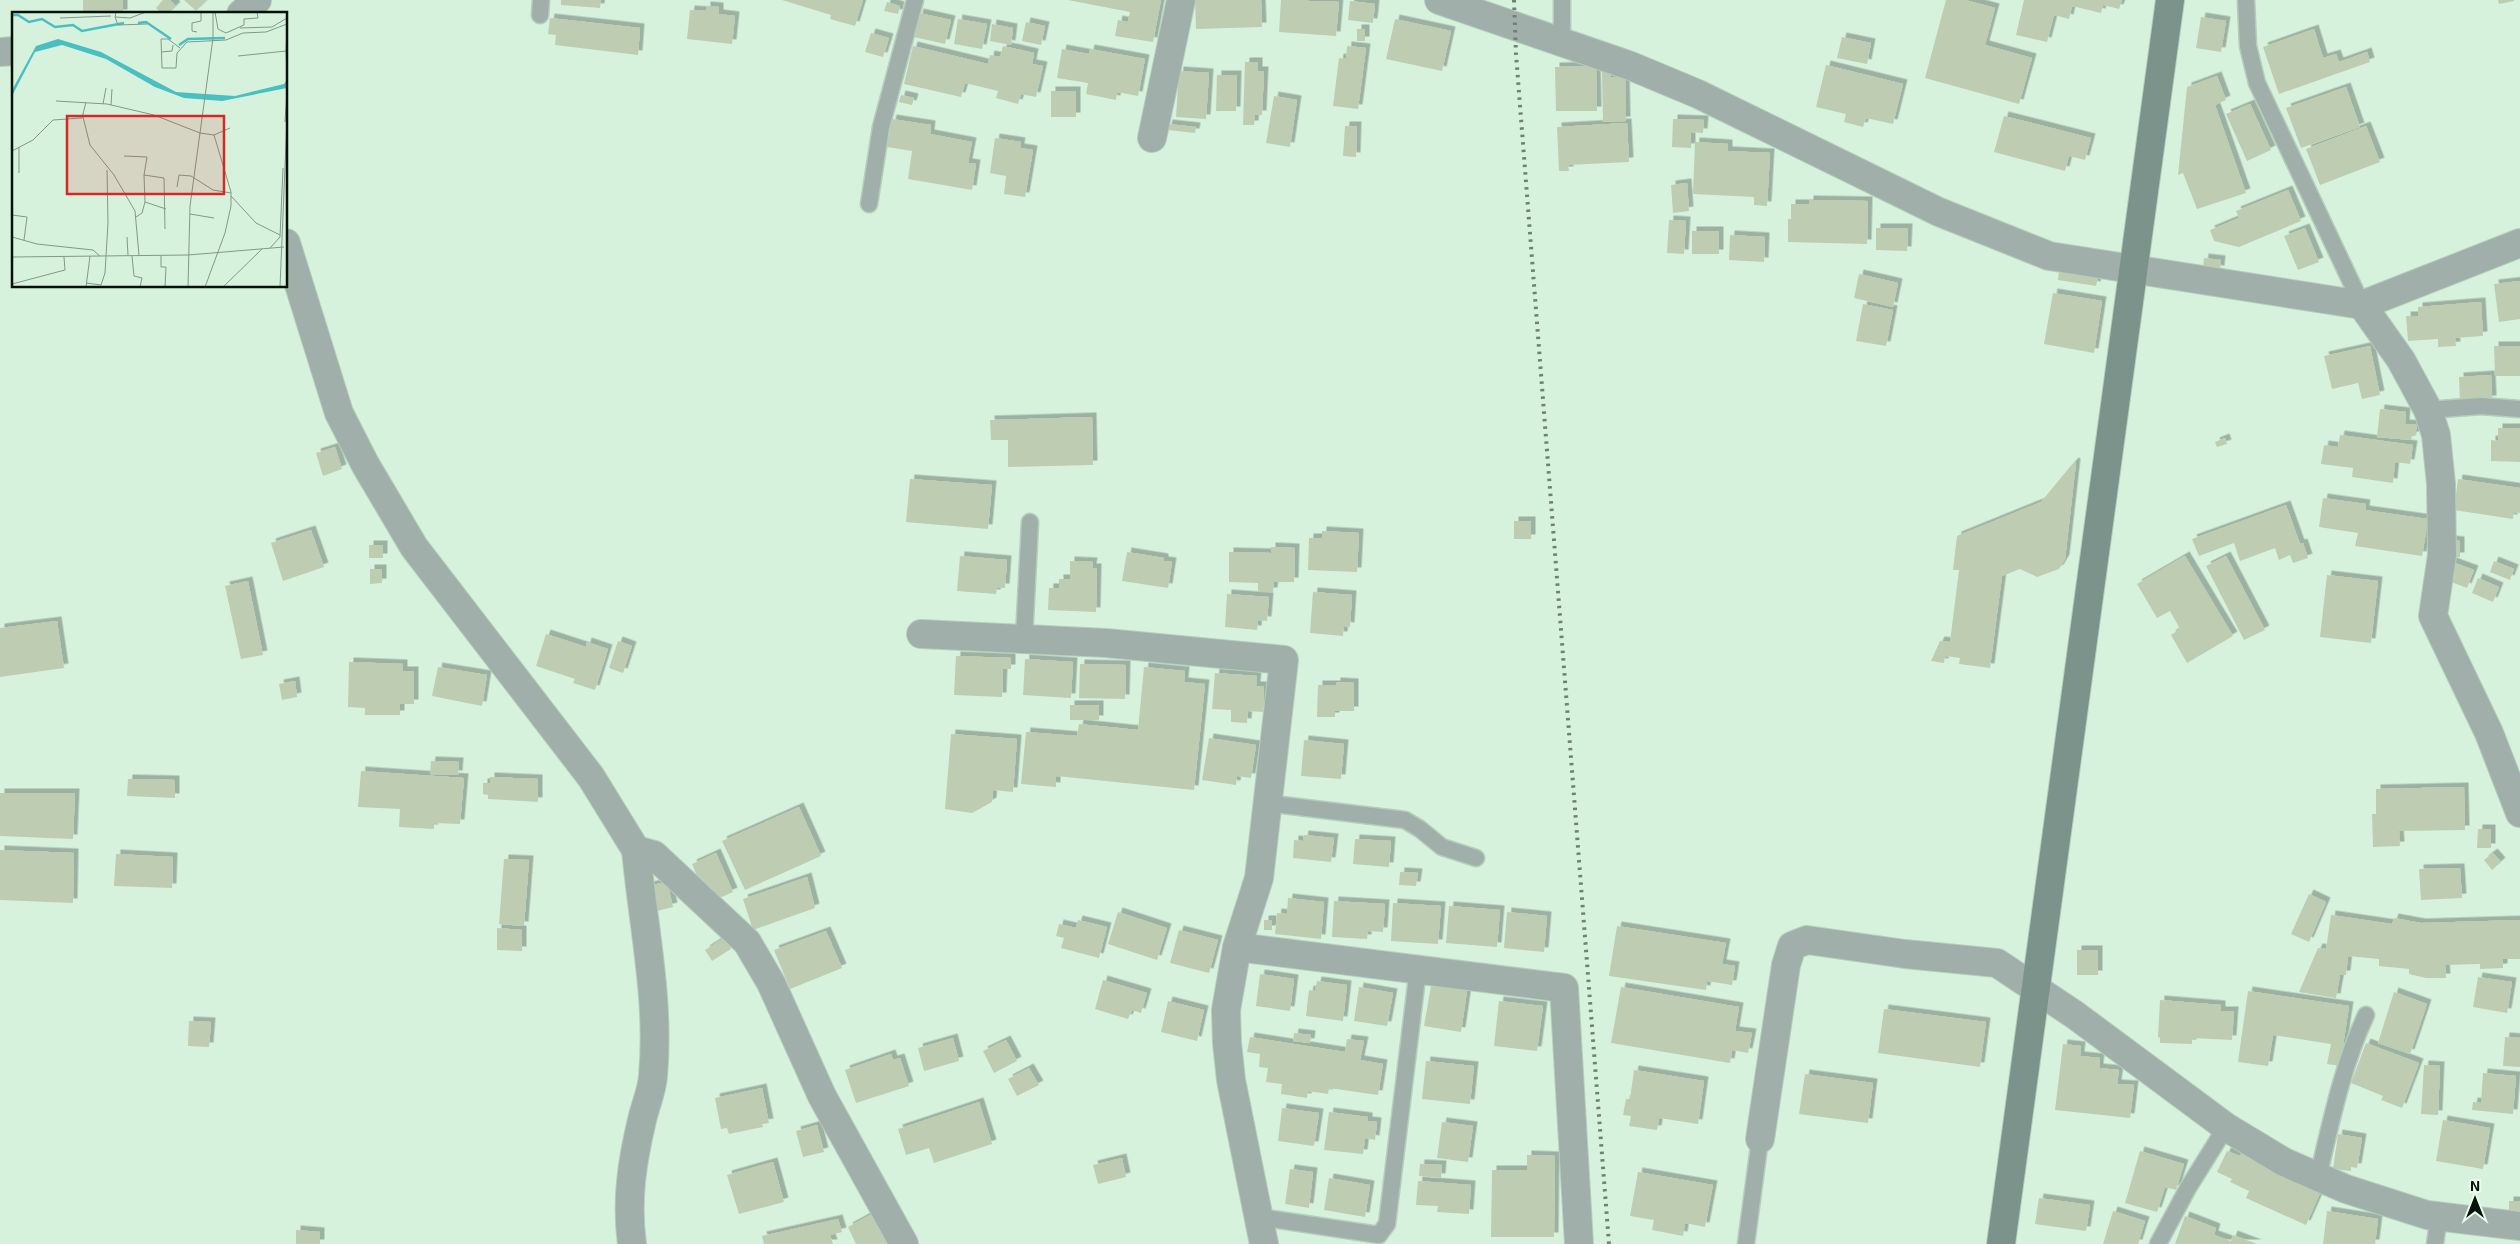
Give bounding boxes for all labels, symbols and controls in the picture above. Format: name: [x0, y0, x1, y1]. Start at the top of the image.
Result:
inset map: [12, 12, 288, 288]
north arrow: [2450, 1174, 2500, 1224]
text: N: [2470, 1177, 2480, 1194]

